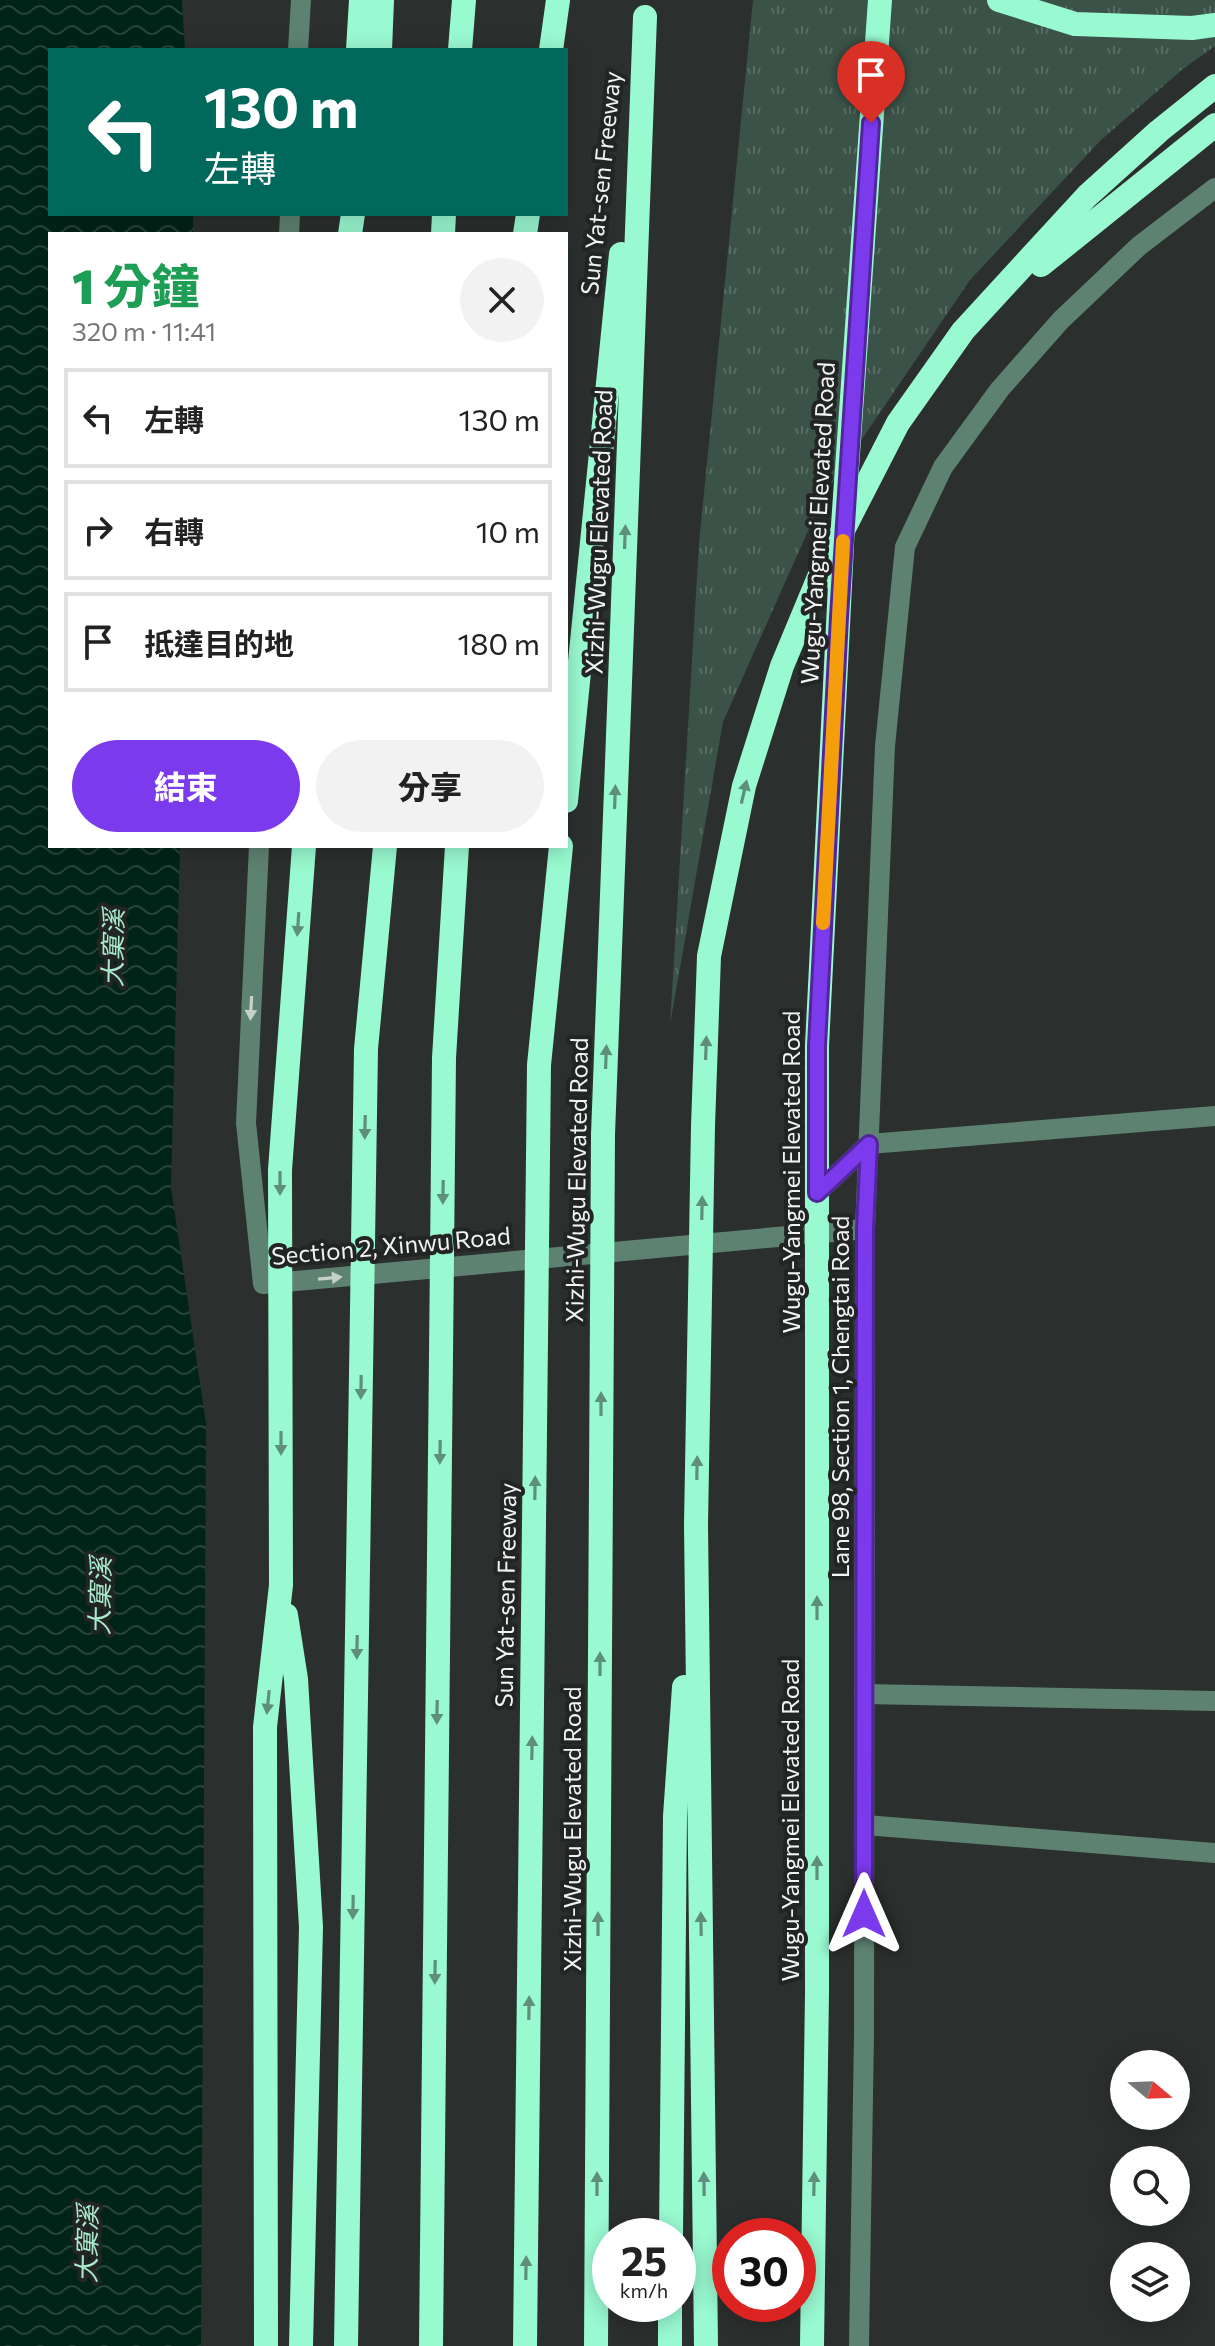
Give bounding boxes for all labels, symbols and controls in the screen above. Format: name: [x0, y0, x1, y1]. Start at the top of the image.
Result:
pin: [837, 41, 905, 123]
icon: arrive: [849, 53, 893, 97]
street label: Sun Yat-sen Freeway: [574, 70, 626, 296]
text: 130 m: [204, 71, 359, 140]
icon: left: [72, 80, 176, 184]
text: 左轉: [204, 145, 276, 189]
text: 1 分鐘: [72, 255, 200, 314]
button: close: [460, 258, 544, 342]
text: 320 m · 11:41: [72, 315, 216, 346]
street label: Wugu-Yangmei Elevated Road: [794, 361, 840, 685]
street label: Xizhi-Wugu Elevated Road: [579, 389, 617, 675]
icon: left: [76, 396, 120, 440]
text: 左轉: [144, 400, 204, 437]
text: 130 m: [459, 400, 540, 437]
icon: right: [76, 508, 120, 552]
text: 右轉: [144, 512, 204, 549]
text: 10 m: [476, 512, 540, 549]
one-way arrow: [619, 524, 632, 549]
icon: arrive: [76, 620, 120, 664]
text: 抵達目的地: [144, 624, 294, 661]
text: 180 m: [457, 624, 540, 661]
button: 結束: [72, 740, 300, 832]
button: 分享: [316, 740, 544, 832]
one-way arrow: [738, 780, 750, 805]
one-way arrow: [609, 784, 622, 809]
water label: 大窠溪: [96, 905, 128, 987]
one-way arrow: [291, 912, 304, 937]
one-way arrow: [245, 996, 258, 1021]
street label: Wugu-Yangmei Elevated Road: [776, 1011, 805, 1333]
one-way arrow: [699, 1035, 712, 1061]
street label: Xizhi-Wugu Elevated Road: [559, 1037, 593, 1323]
one-way arrow: [599, 1044, 612, 1069]
one-way arrow: [359, 1115, 371, 1140]
one-way arrow: [274, 1171, 286, 1196]
one-way arrow: [437, 1180, 449, 1205]
one-way arrow: [695, 1195, 708, 1220]
street label: Lane 98, Section 1, Chengtai Road: [825, 1216, 854, 1578]
street label: Section 2, Xinwu Road: [270, 1220, 512, 1270]
one-way arrow: [318, 1271, 343, 1284]
one-way arrow: [355, 1375, 367, 1400]
one-way arrow: [595, 1391, 607, 1416]
one-way arrow: [275, 1431, 287, 1456]
one-way arrow: [434, 1440, 446, 1465]
one-way arrow: [691, 1455, 703, 1480]
one-way arrow: [528, 1475, 541, 1500]
street label: Sun Yat-sen Freeway: [489, 1482, 521, 1708]
water label: 大窠溪: [83, 1553, 115, 1635]
one-way arrow: [811, 1595, 823, 1620]
one-way arrow: [351, 1635, 363, 1660]
one-way arrow: [594, 1651, 606, 1676]
street label: Wugu-Yangmei Elevated Road: [775, 1659, 804, 1981]
street label: Xizhi-Wugu Elevated Road: [557, 1686, 586, 1972]
one-way arrow: [261, 1690, 274, 1715]
one-way arrow: [431, 1700, 443, 1725]
one-way arrow: [526, 1735, 538, 1760]
one-way arrow: [811, 1855, 823, 1880]
position arrow: [822, 1872, 906, 1956]
one-way arrow: [347, 1895, 359, 1920]
one-way arrow: [592, 1911, 605, 1936]
one-way arrow: [695, 1911, 707, 1936]
one-way arrow: [428, 1960, 441, 1985]
one-way arrow: [523, 1995, 535, 2020]
north arrow: [1110, 2050, 1190, 2130]
map controls: [1110, 2050, 1190, 2322]
button: search: [1110, 2146, 1190, 2226]
one-way arrow: [591, 2171, 603, 2196]
one-way arrow: [698, 2171, 710, 2196]
one-way arrow: [808, 2171, 820, 2196]
water label: 大窠溪: [70, 2201, 102, 2283]
speed limit sign: 30: [712, 2218, 816, 2322]
text: 25: [621, 2235, 667, 2284]
button: layers: [1110, 2242, 1190, 2322]
one-way arrow: [520, 2255, 532, 2280]
text: km/h: [620, 2278, 668, 2302]

